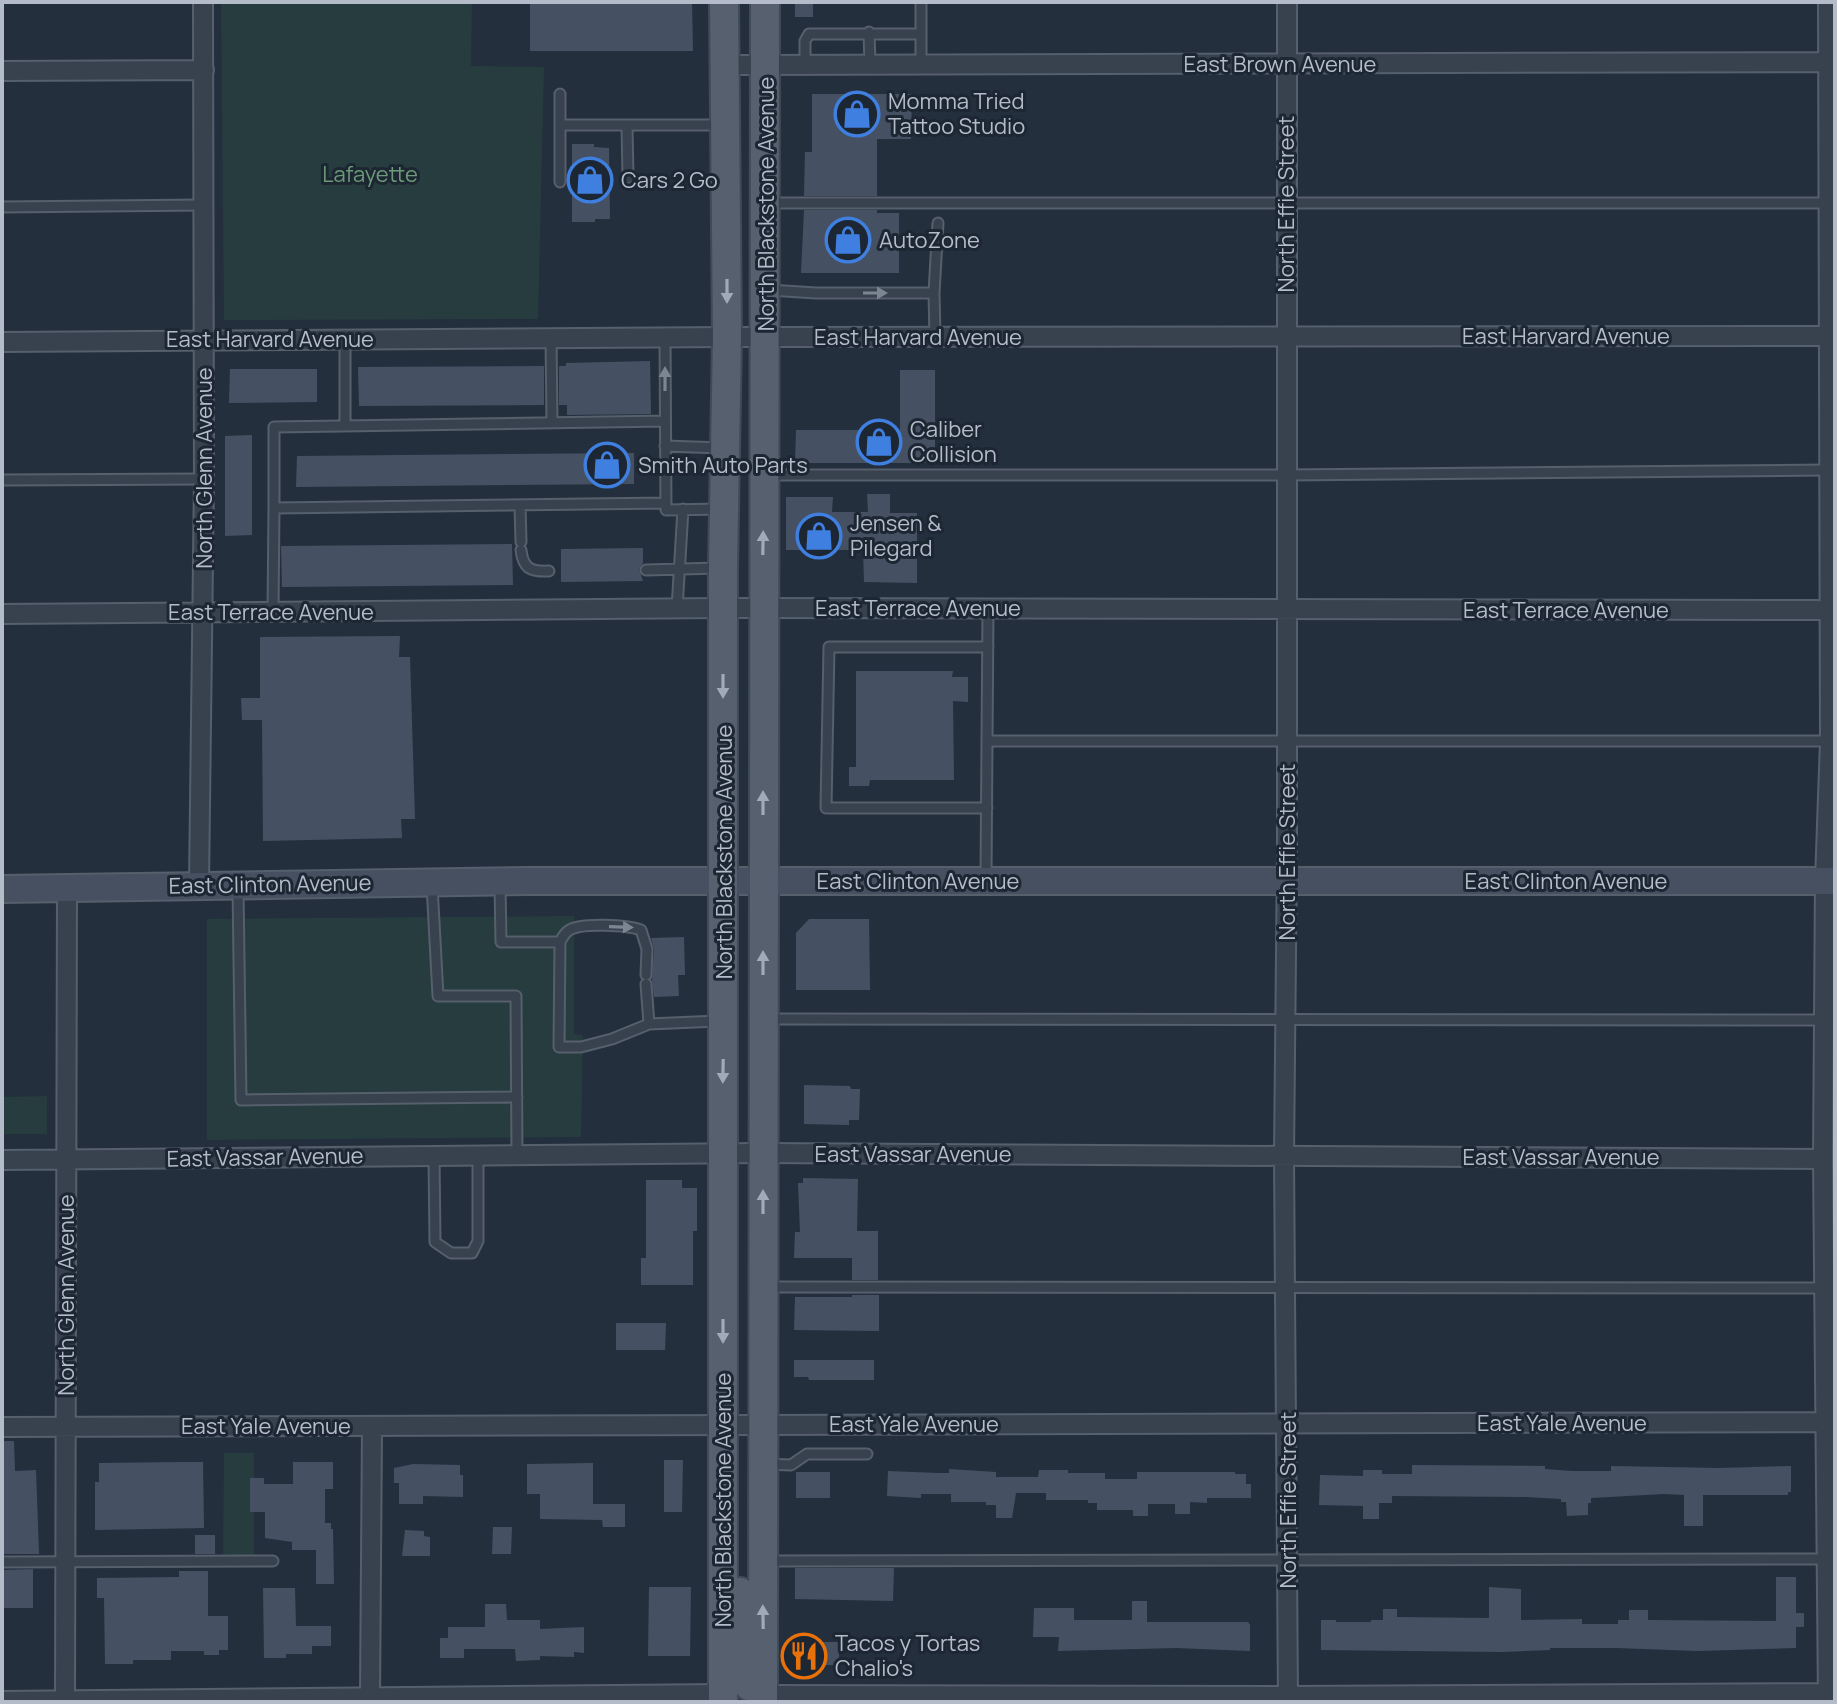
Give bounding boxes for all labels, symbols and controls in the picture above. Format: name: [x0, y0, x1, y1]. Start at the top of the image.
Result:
street label: East Brown Avenue: [1184, 49, 1377, 79]
street label: North Blackstone Avenue: [751, 77, 781, 331]
place label: Momma Tried Tattoo Studio: [888, 86, 1025, 141]
shop icon: Momma Tried Tattoo Studio: [833, 90, 881, 138]
street label: North Effie Street: [1271, 115, 1301, 292]
shop icon: Cars 2 Go: [566, 156, 614, 204]
park label: Lafayette: [322, 159, 418, 189]
place label: Cars 2 Go: [621, 165, 718, 195]
shop icon: AutoZone: [824, 216, 872, 264]
place label: AutoZone: [879, 225, 980, 255]
one-way arrow: [721, 279, 733, 304]
one-way arrow: [863, 287, 888, 299]
street label: East Harvard Avenue: [1462, 321, 1670, 351]
street label: East Harvard Avenue: [814, 322, 1022, 352]
street label: East Harvard Avenue: [166, 324, 374, 354]
one-way arrow: [659, 366, 671, 391]
street label: North Glenn Avenue: [189, 367, 219, 569]
place label: Caliber Collision: [910, 414, 997, 469]
shop icon: Caliber Collision: [855, 418, 903, 466]
shop icon: Smith Auto Parts: [583, 441, 631, 489]
place label: Smith Auto Parts: [638, 450, 808, 480]
place label: Jensen & Pilegard: [850, 508, 942, 563]
shop icon: Jensen & Pilegard: [795, 512, 843, 560]
one-way arrow: [757, 530, 769, 555]
street label: East Terrace Avenue: [815, 593, 1021, 623]
street label: East Terrace Avenue: [1463, 595, 1669, 625]
street label: East Terrace Avenue: [168, 597, 374, 627]
one-way arrow: [717, 674, 729, 699]
street label: North Blackstone Avenue: [709, 725, 739, 979]
street label: North Effie Street: [1272, 763, 1302, 940]
one-way arrow: [757, 790, 769, 815]
street label: East Clinton Avenue: [817, 866, 1020, 896]
street label: East Clinton Avenue: [1465, 866, 1668, 896]
street label: East Clinton Avenue: [168, 867, 372, 901]
one-way arrow: [608, 920, 634, 933]
one-way arrow: [757, 950, 769, 975]
one-way arrow: [717, 1059, 730, 1084]
street label: East Vassar Avenue: [815, 1139, 1012, 1169]
street label: East Vassar Avenue: [166, 1140, 364, 1174]
street label: East Vassar Avenue: [1463, 1142, 1660, 1172]
one-way arrow: [756, 1189, 769, 1214]
street label: North Glenn Avenue: [51, 1194, 81, 1396]
one-way arrow: [717, 1319, 729, 1344]
street label: North Blackstone Avenue: [708, 1373, 738, 1627]
street label: East Yale Avenue: [1477, 1408, 1647, 1438]
street label: East Yale Avenue: [829, 1409, 999, 1439]
street label: East Yale Avenue: [181, 1411, 351, 1441]
street label: North Effie Street: [1273, 1411, 1303, 1588]
one-way arrow: [757, 1604, 770, 1629]
place label: Tacos y Tortas Chalio's: [835, 1628, 980, 1683]
restaurant icon: Tacos y Tortas Chalio's: [780, 1632, 828, 1680]

